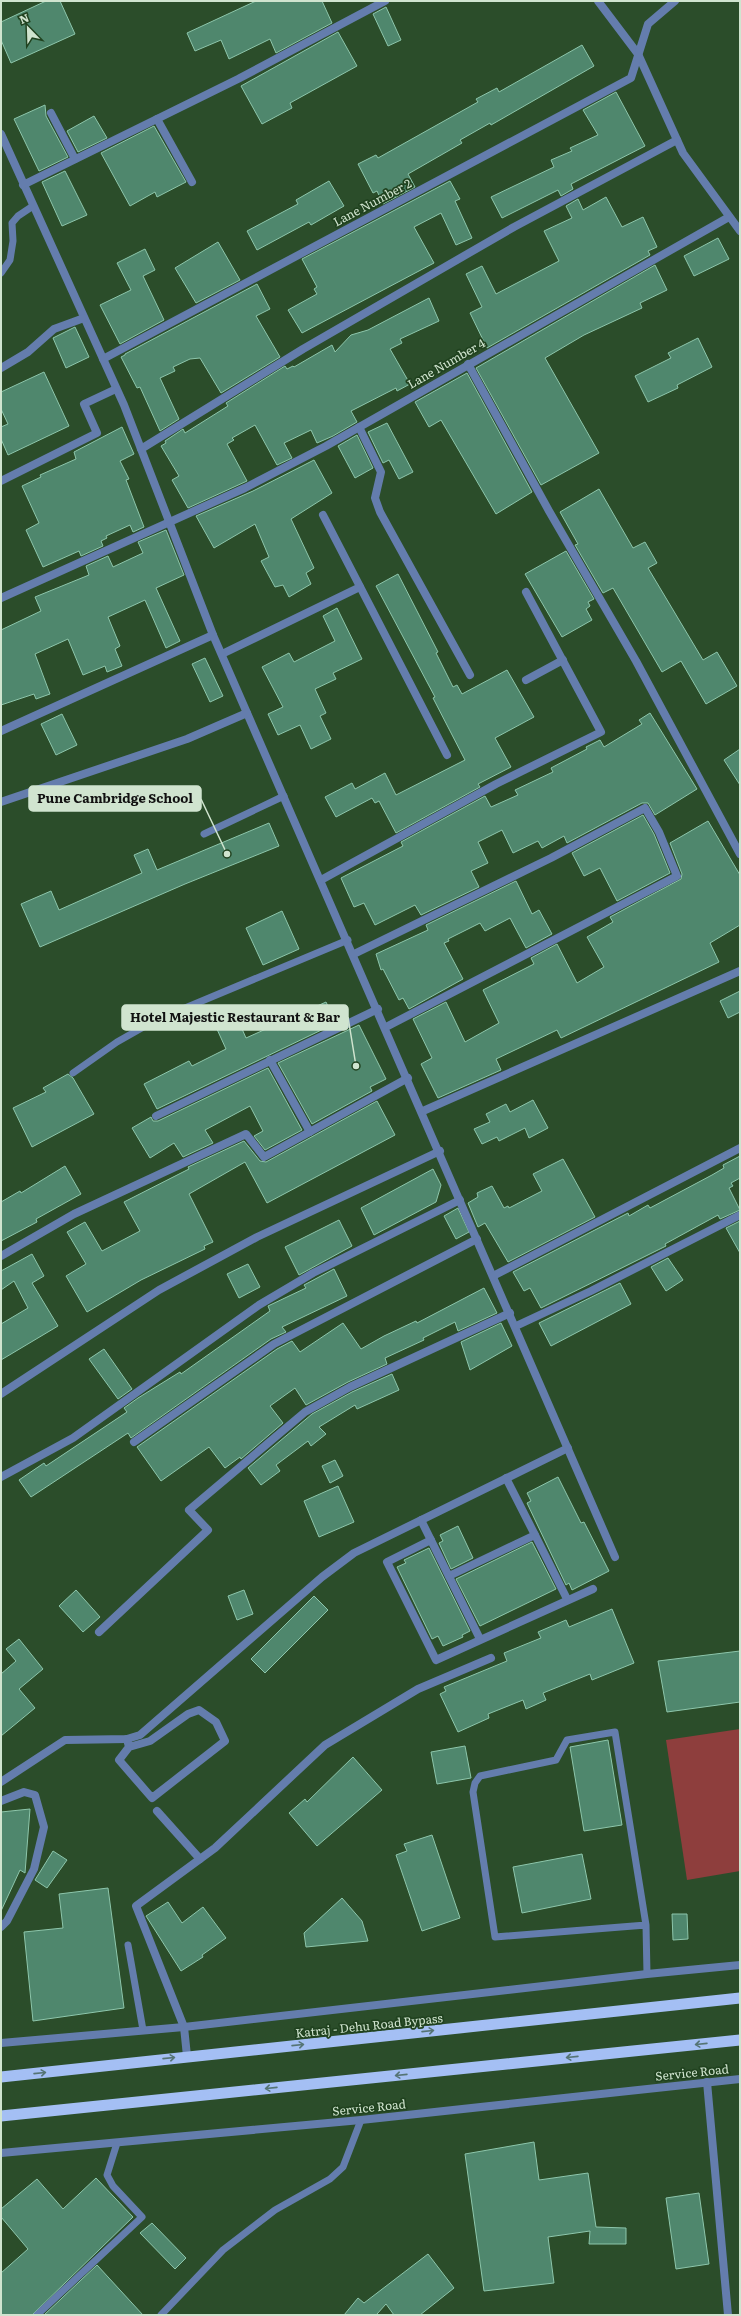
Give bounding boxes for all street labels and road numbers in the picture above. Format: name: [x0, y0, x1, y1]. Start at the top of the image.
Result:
street label: Lane Number 2: [330, 174, 414, 230]
street label: Lane Number 4: [404, 333, 489, 393]
street label: Katraj - Dehu Road Bypass: [295, 2008, 444, 2042]
street label: Service Road: [654, 2059, 730, 2085]
street label: Service Road: [331, 2094, 407, 2120]

